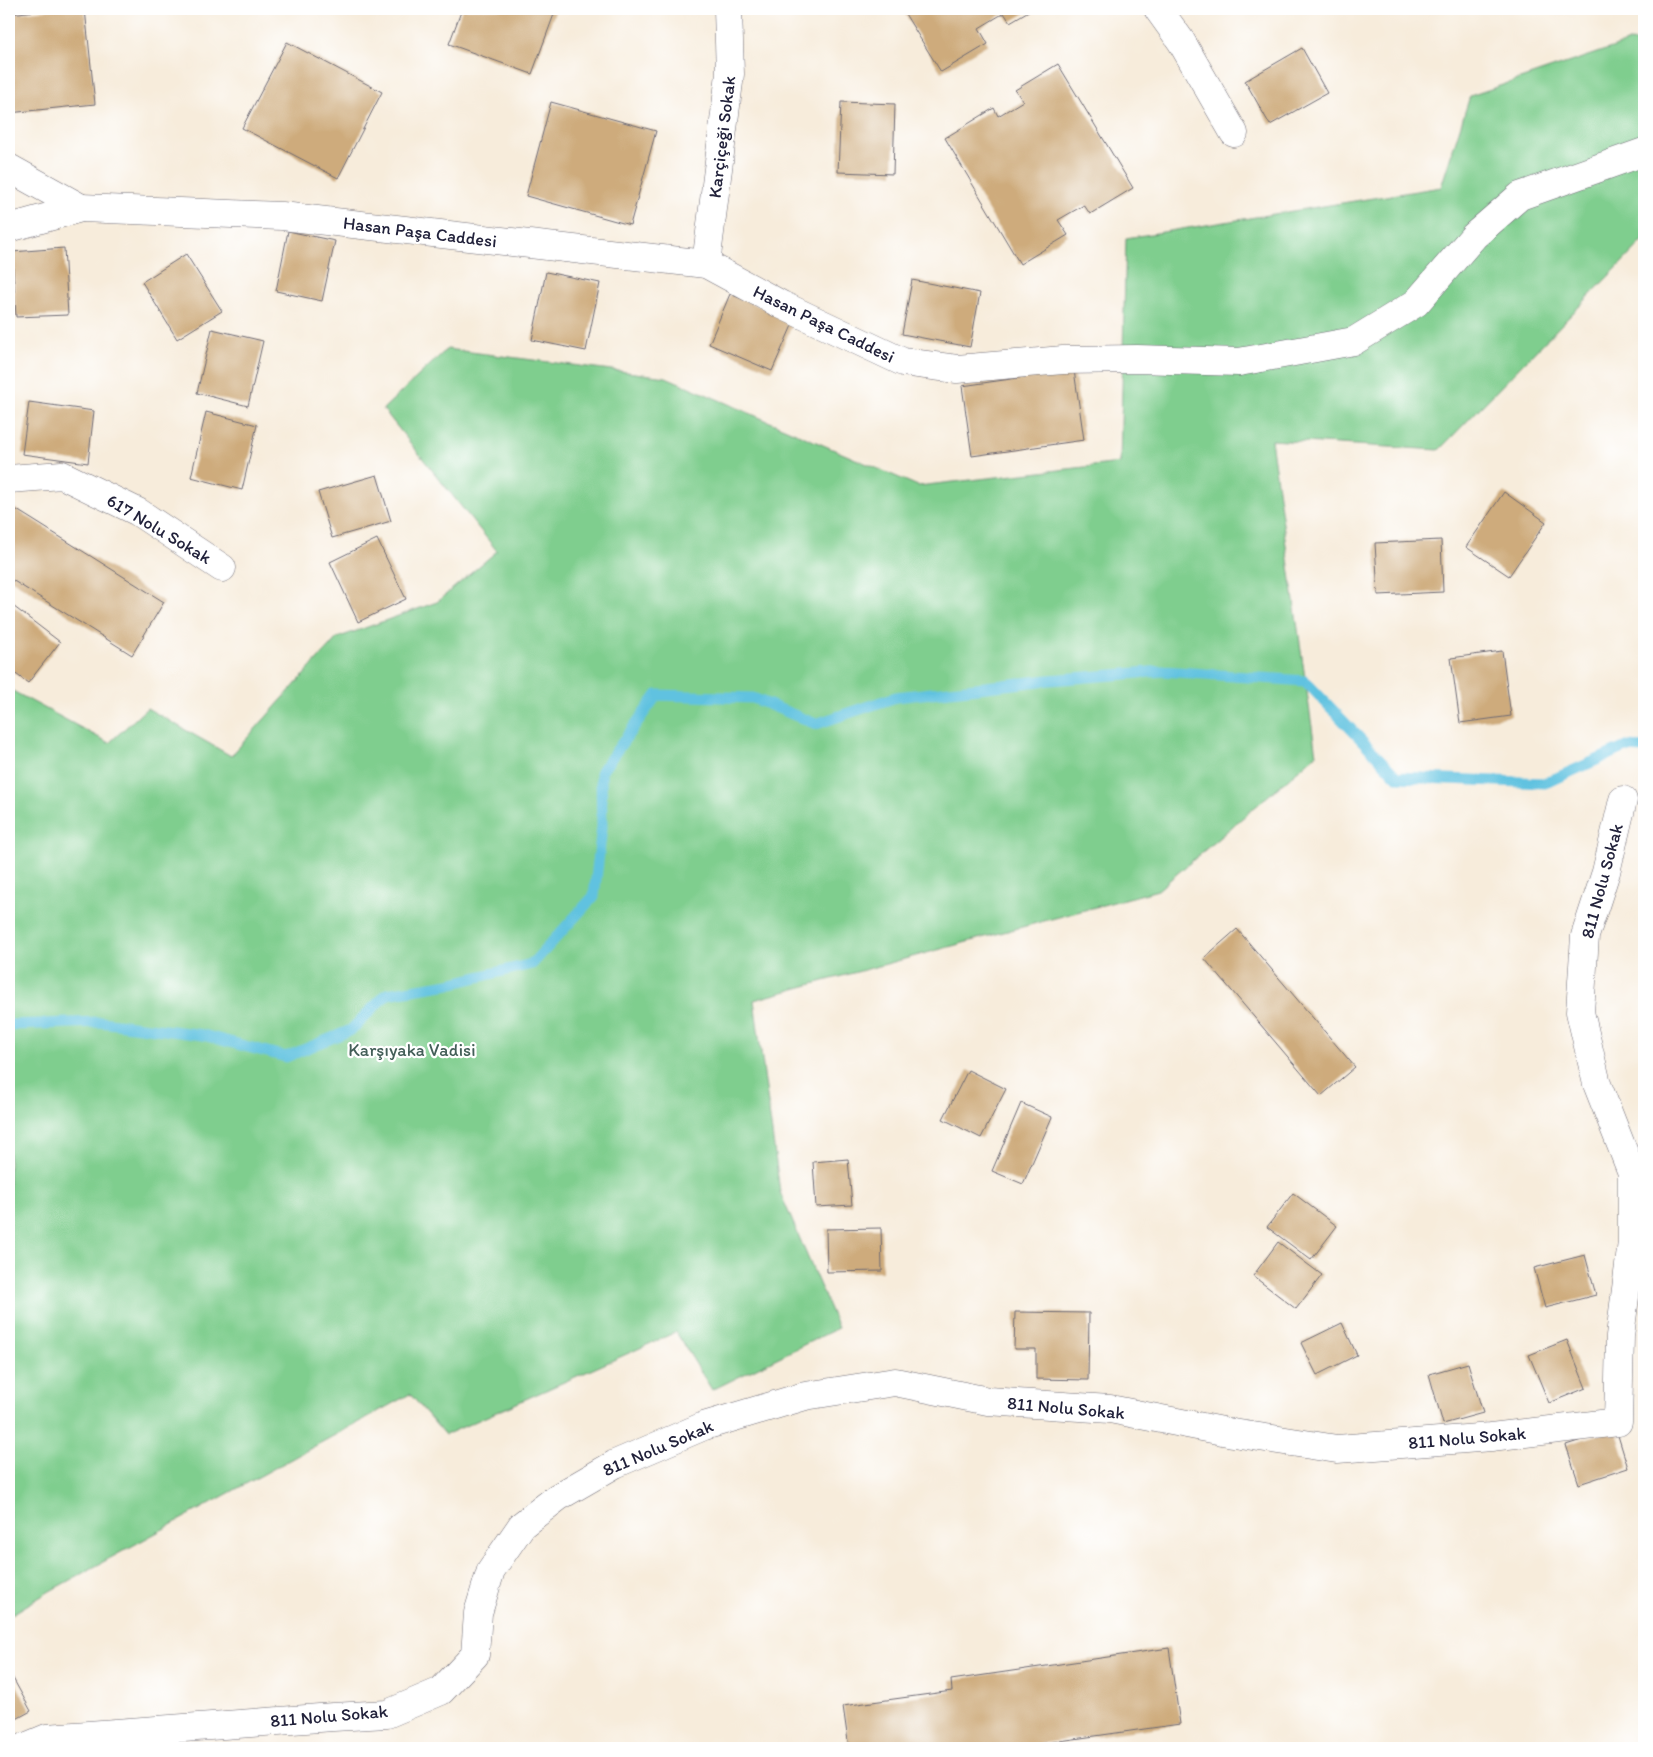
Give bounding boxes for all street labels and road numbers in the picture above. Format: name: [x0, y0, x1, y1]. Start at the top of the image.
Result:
street label: Karçiçeği Sokak: [704, 75, 740, 199]
street label: Hasan Paşa Caddesi: [342, 212, 498, 252]
street label: Hasan Paşa Caddesi: [750, 280, 898, 368]
street label: 617 Nolu Sokak: [103, 489, 216, 569]
street label: 811 Nolu Sokak: [1576, 820, 1628, 941]
street label: 811 Nolu Sokak: [1006, 1392, 1126, 1424]
street label: 811 Nolu Sokak: [599, 1415, 717, 1481]
street label: 811 Nolu Sokak: [1407, 1422, 1527, 1454]
street label: 811 Nolu Sokak: [269, 1700, 389, 1732]

